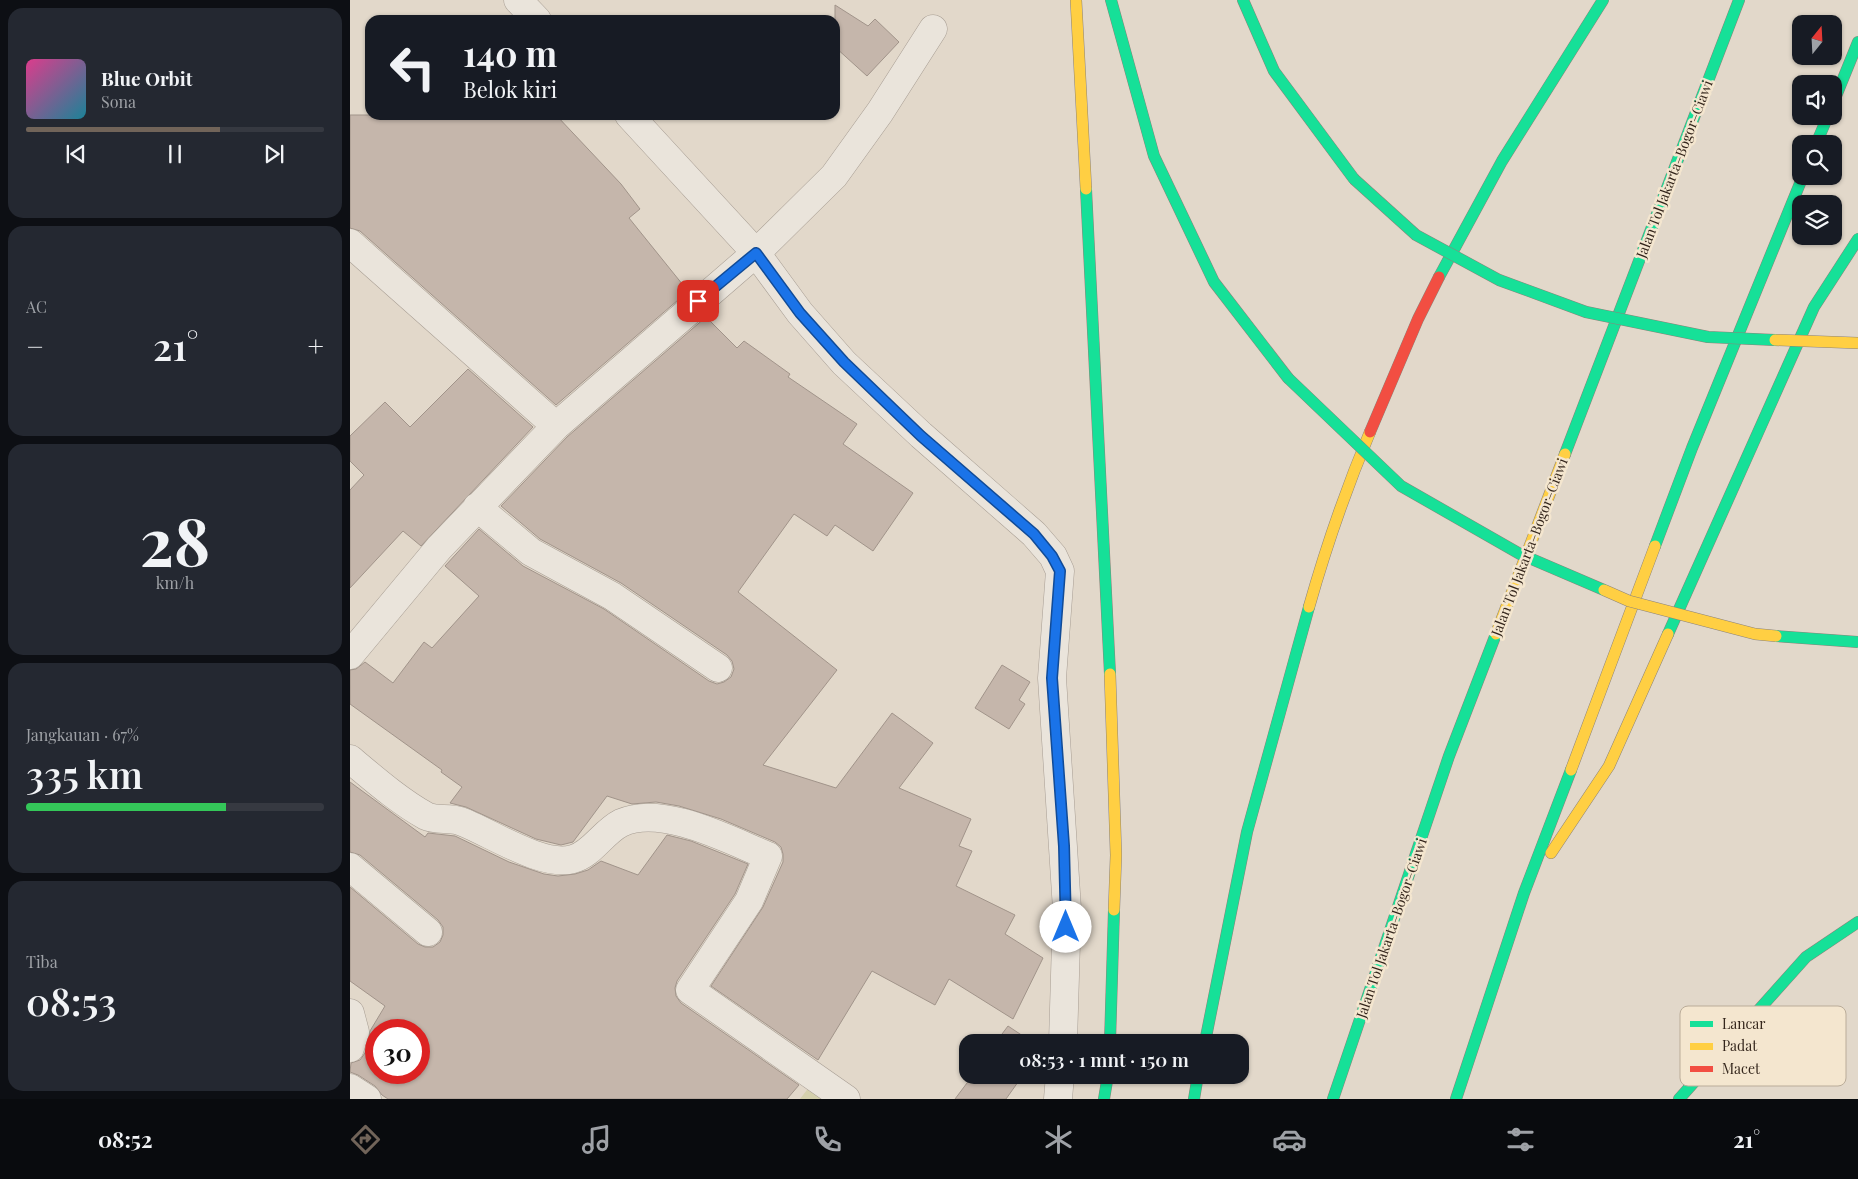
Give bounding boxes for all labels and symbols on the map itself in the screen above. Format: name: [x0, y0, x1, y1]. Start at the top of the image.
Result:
north arrow: [1792, 15, 1842, 65]
street label: Jalan Tol Jakarta–Bogor–Ciawi: [1631, 77, 1717, 262]
pin: [677, 280, 719, 322]
street label: Jalan Tol Jakarta–Bogor–Ciawi: [1486, 455, 1572, 640]
street label: Jalan Tol Jakarta–Bogor–Ciawi: [1351, 835, 1431, 1022]
position arrow: [1039, 900, 1091, 952]
legend: [1680, 1006, 1846, 1086]
text: Lancar: [1722, 1014, 1766, 1033]
speed limit sign: 30: [365, 1019, 430, 1084]
text: Padat: [1722, 1036, 1758, 1055]
text: Macet: [1722, 1059, 1761, 1078]

